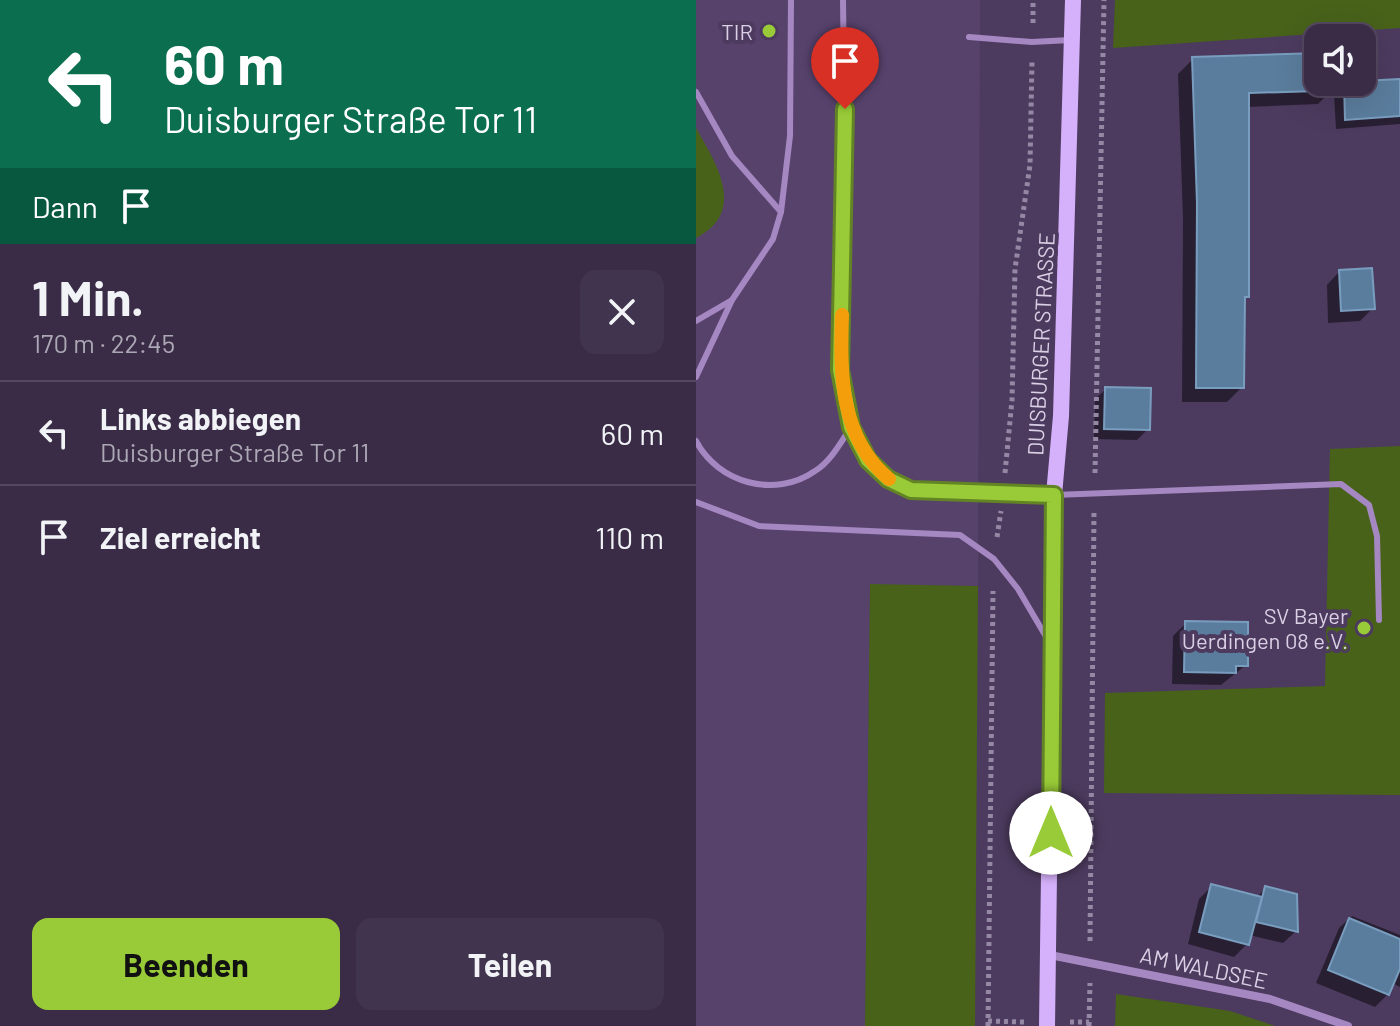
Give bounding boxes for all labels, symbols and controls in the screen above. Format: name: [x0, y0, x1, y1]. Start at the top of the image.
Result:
place label: TIR: [721, 18, 753, 44]
marker: TIR: [760, 22, 778, 40]
map controls: [1304, 24, 1376, 96]
button: sound: [1304, 24, 1376, 96]
pin: [811, 27, 879, 109]
text: 60 m: [164, 29, 284, 96]
icon: left: [32, 32, 136, 136]
icon: arrive: [823, 39, 867, 83]
text: Duisburger Straße Tor 11: [164, 97, 537, 140]
icon: arrive: [114, 184, 158, 228]
text: Dann: [32, 188, 98, 224]
street label: DUISBURGER STRASSE: [1021, 232, 1059, 456]
text: 1 Min.: [32, 268, 144, 326]
button: close: [580, 270, 664, 354]
text: 170 m · 22:45: [32, 327, 175, 358]
text: Links abbiegen: [100, 400, 301, 436]
icon: left: [32, 411, 76, 455]
text: 60 m: [601, 415, 664, 451]
text: Duisburger Straße Tor 11: [100, 436, 369, 467]
icon: arrive: [32, 515, 76, 559]
text: Ziel erreicht: [100, 519, 261, 555]
text: 110 m: [595, 519, 664, 555]
place label: SV Bayer Uerdingen 08 e.V.: [1182, 602, 1348, 653]
marker: SV Bayer Uerdingen 08 e.V.: [1355, 619, 1373, 637]
position arrow: [1009, 791, 1093, 875]
button: Beenden: [32, 918, 340, 1010]
button: Teilen: [356, 918, 664, 1010]
street label: AM WALDSEE: [1138, 941, 1270, 993]

